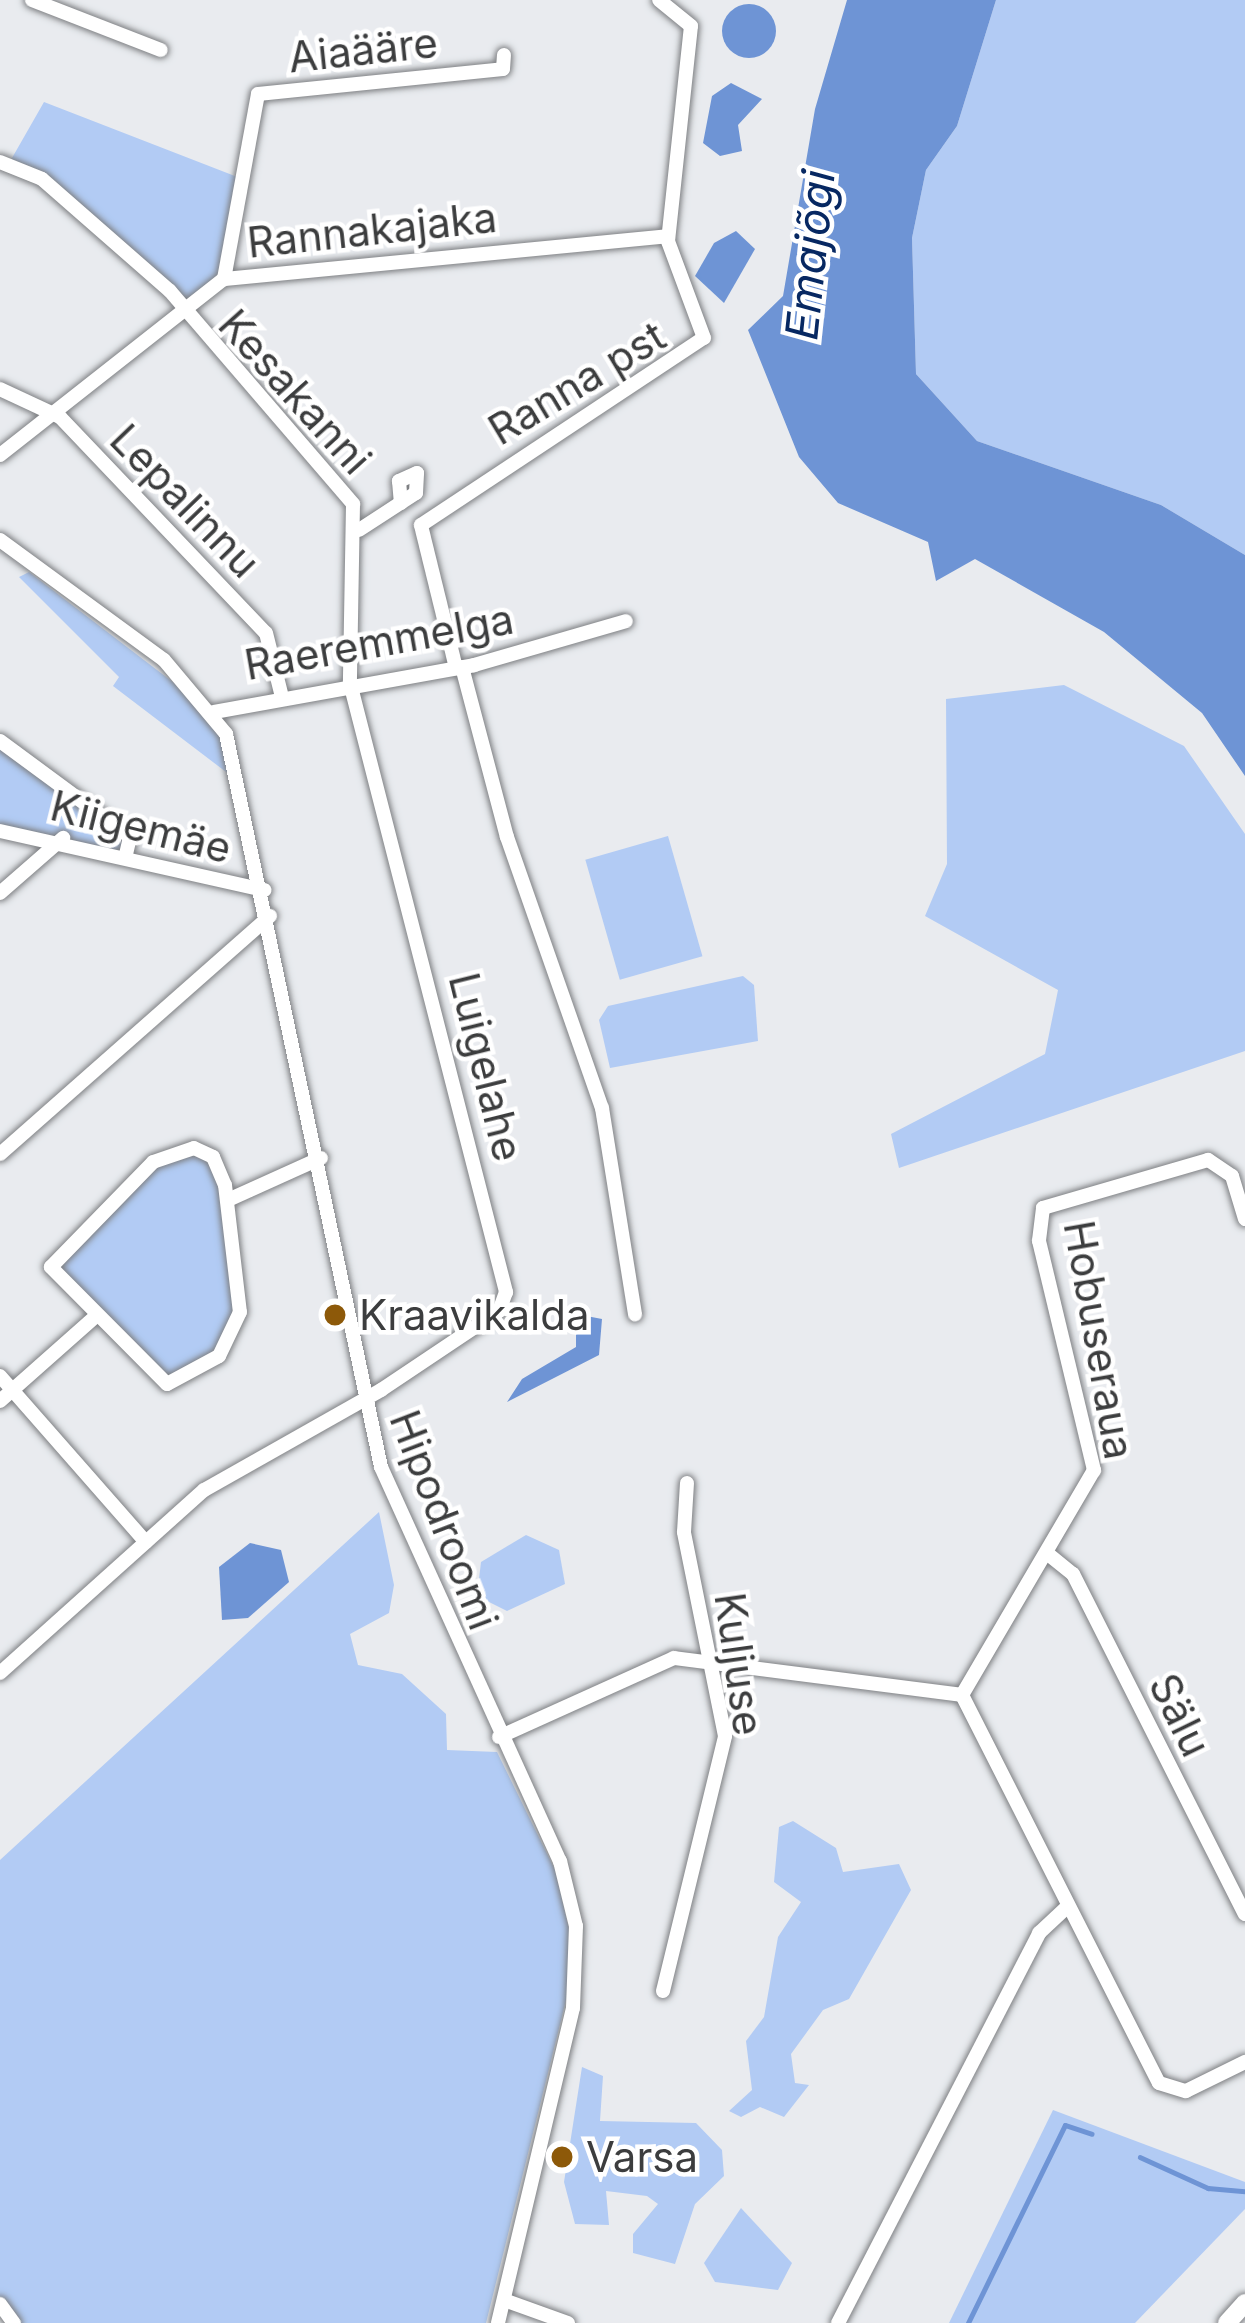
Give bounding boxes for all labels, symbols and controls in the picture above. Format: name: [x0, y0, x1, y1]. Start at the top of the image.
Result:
street label: Aiaääre: [286, 17, 440, 83]
water label: Emajõgi: [774, 167, 846, 343]
street label: Rannakajaka: [245, 192, 499, 268]
street label: Kesakanni: [208, 300, 382, 484]
street label: Ranna pst: [480, 311, 674, 455]
street label: Lepalinnu: [100, 414, 270, 588]
street label: Raeremmelga: [241, 594, 517, 690]
street label: Kiigemäe: [45, 780, 237, 874]
street label: Luigelahe: [438, 968, 534, 1166]
street label: Hobuseraua: [1053, 1217, 1145, 1463]
place label: Kraavikalda: [359, 1290, 589, 1340]
marker: Kraavikalda: [322, 1302, 348, 1328]
street label: Hipodroomi: [379, 1403, 509, 1637]
street label: Kuljuse: [704, 1589, 774, 1739]
street label: Sälu: [1139, 1666, 1221, 1764]
place label: Varsa: [586, 2132, 698, 2182]
marker: Varsa: [549, 2144, 575, 2170]

